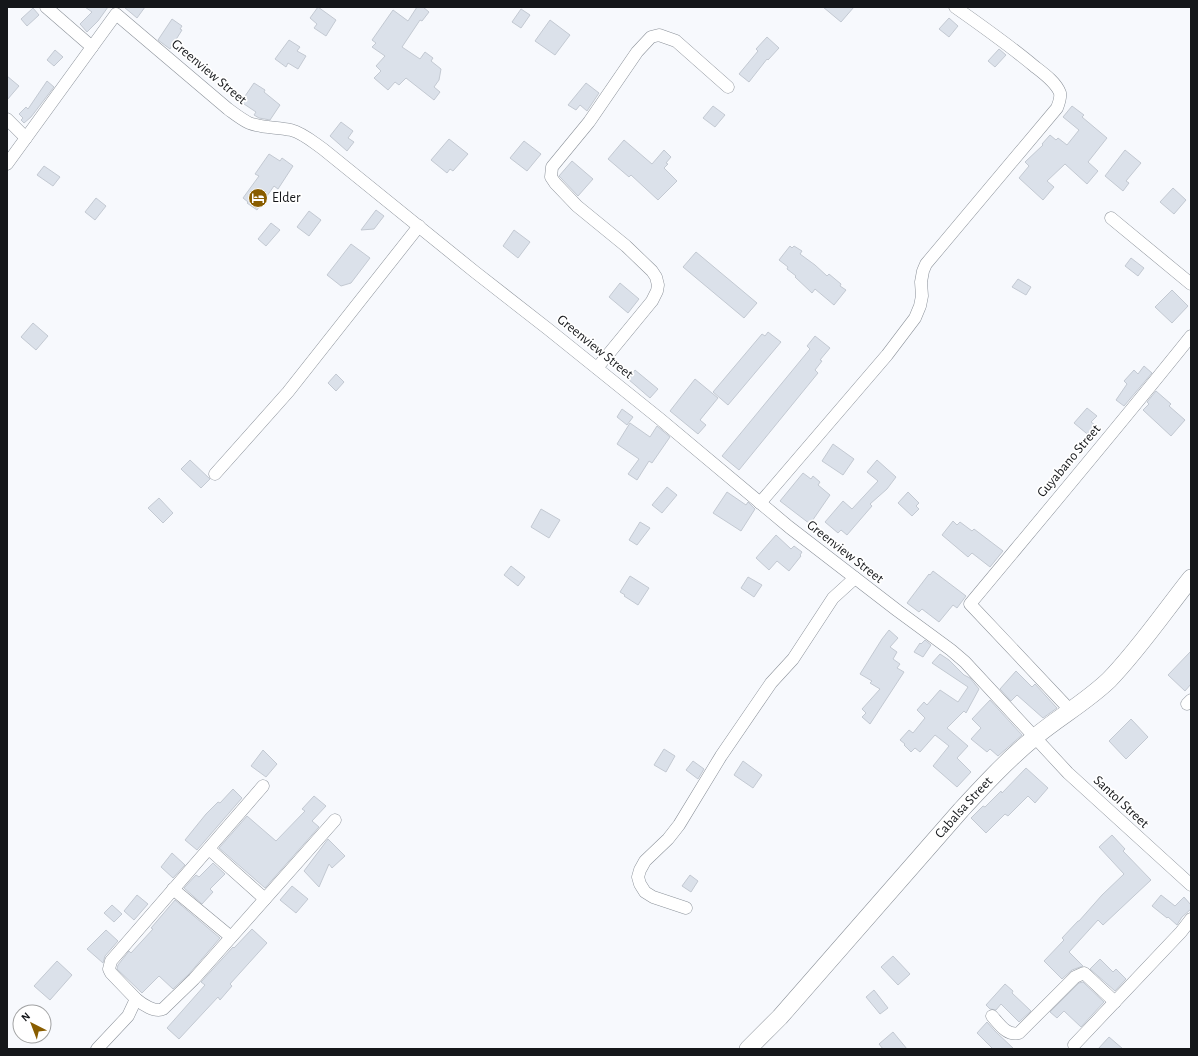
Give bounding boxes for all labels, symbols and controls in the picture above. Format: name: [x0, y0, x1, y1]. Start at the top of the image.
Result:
street label: Greenview Street: [169, 37, 250, 108]
hotel icon: Elder: [247, 187, 269, 209]
place label: Elder: [272, 191, 301, 205]
street label: Greenview Street: [554, 312, 636, 382]
street label: Guyabano Street: [1035, 422, 1104, 500]
street label: Greenview Street: [804, 518, 886, 586]
street label: Santol Street: [1091, 773, 1152, 831]
street label: Cabalsa Street: [933, 774, 996, 841]
north arrow: [12, 1004, 52, 1044]
text: N: [19, 1010, 32, 1024]

